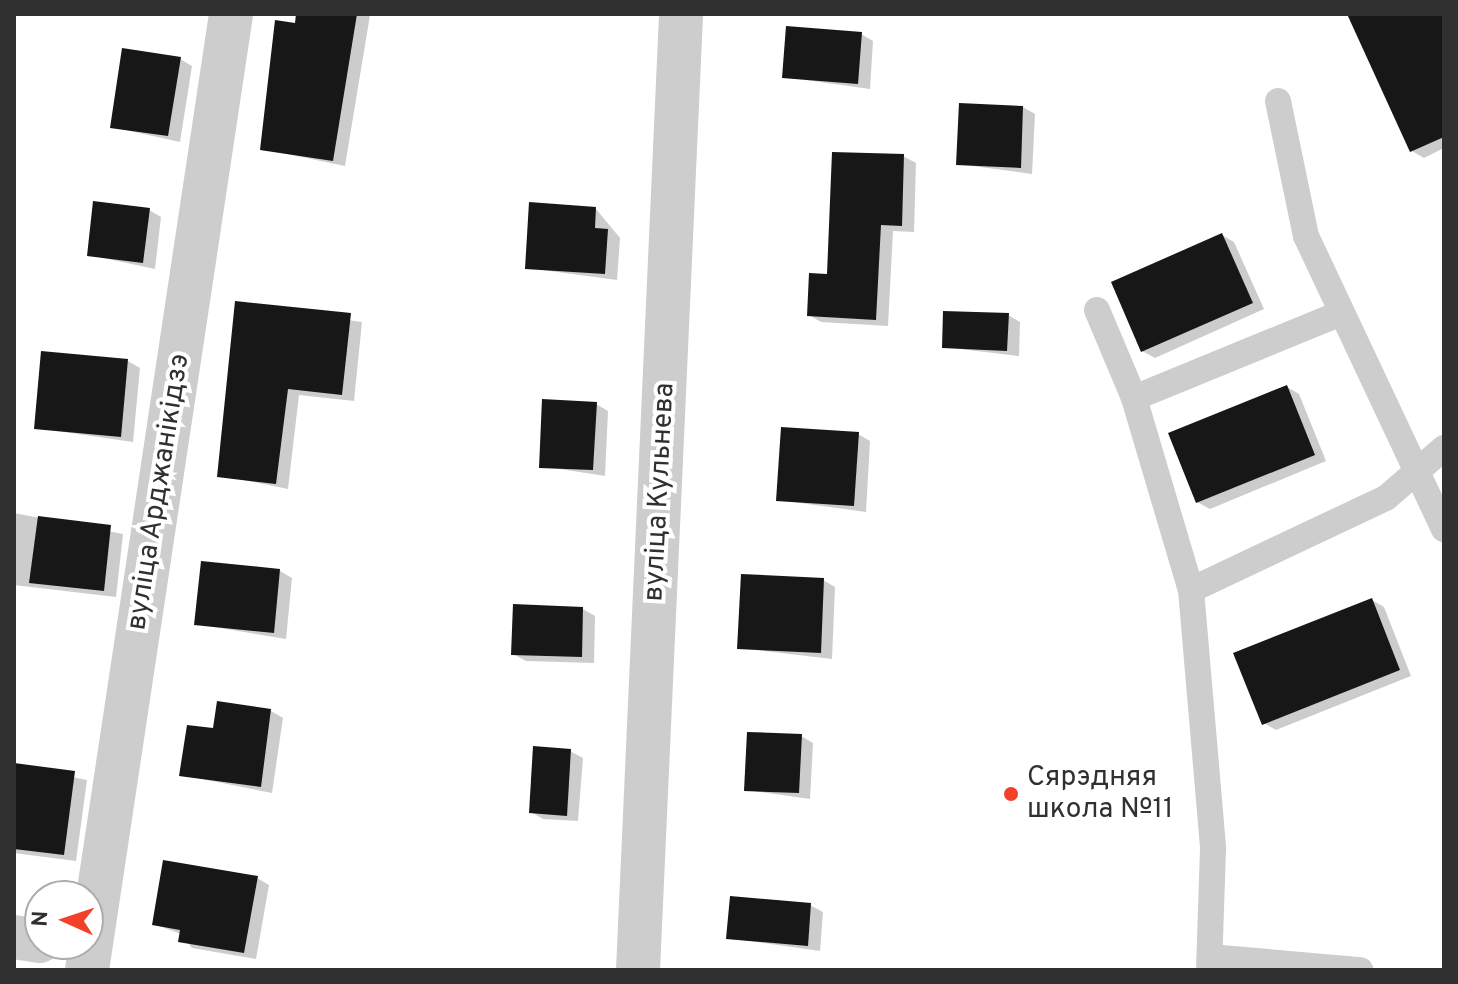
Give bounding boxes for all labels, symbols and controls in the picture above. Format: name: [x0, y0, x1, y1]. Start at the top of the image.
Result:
street label: вуліца Арджанікідзэ: [120, 351, 198, 633]
street label: вуліца Кульнева: [637, 382, 683, 602]
place label: Сярэдняя школа №11: [1027, 761, 1173, 827]
marker: Сярэдняя школа №11: [1002, 785, 1020, 803]
north arrow: [24, 880, 104, 960]
text: N: [28, 910, 55, 927]

